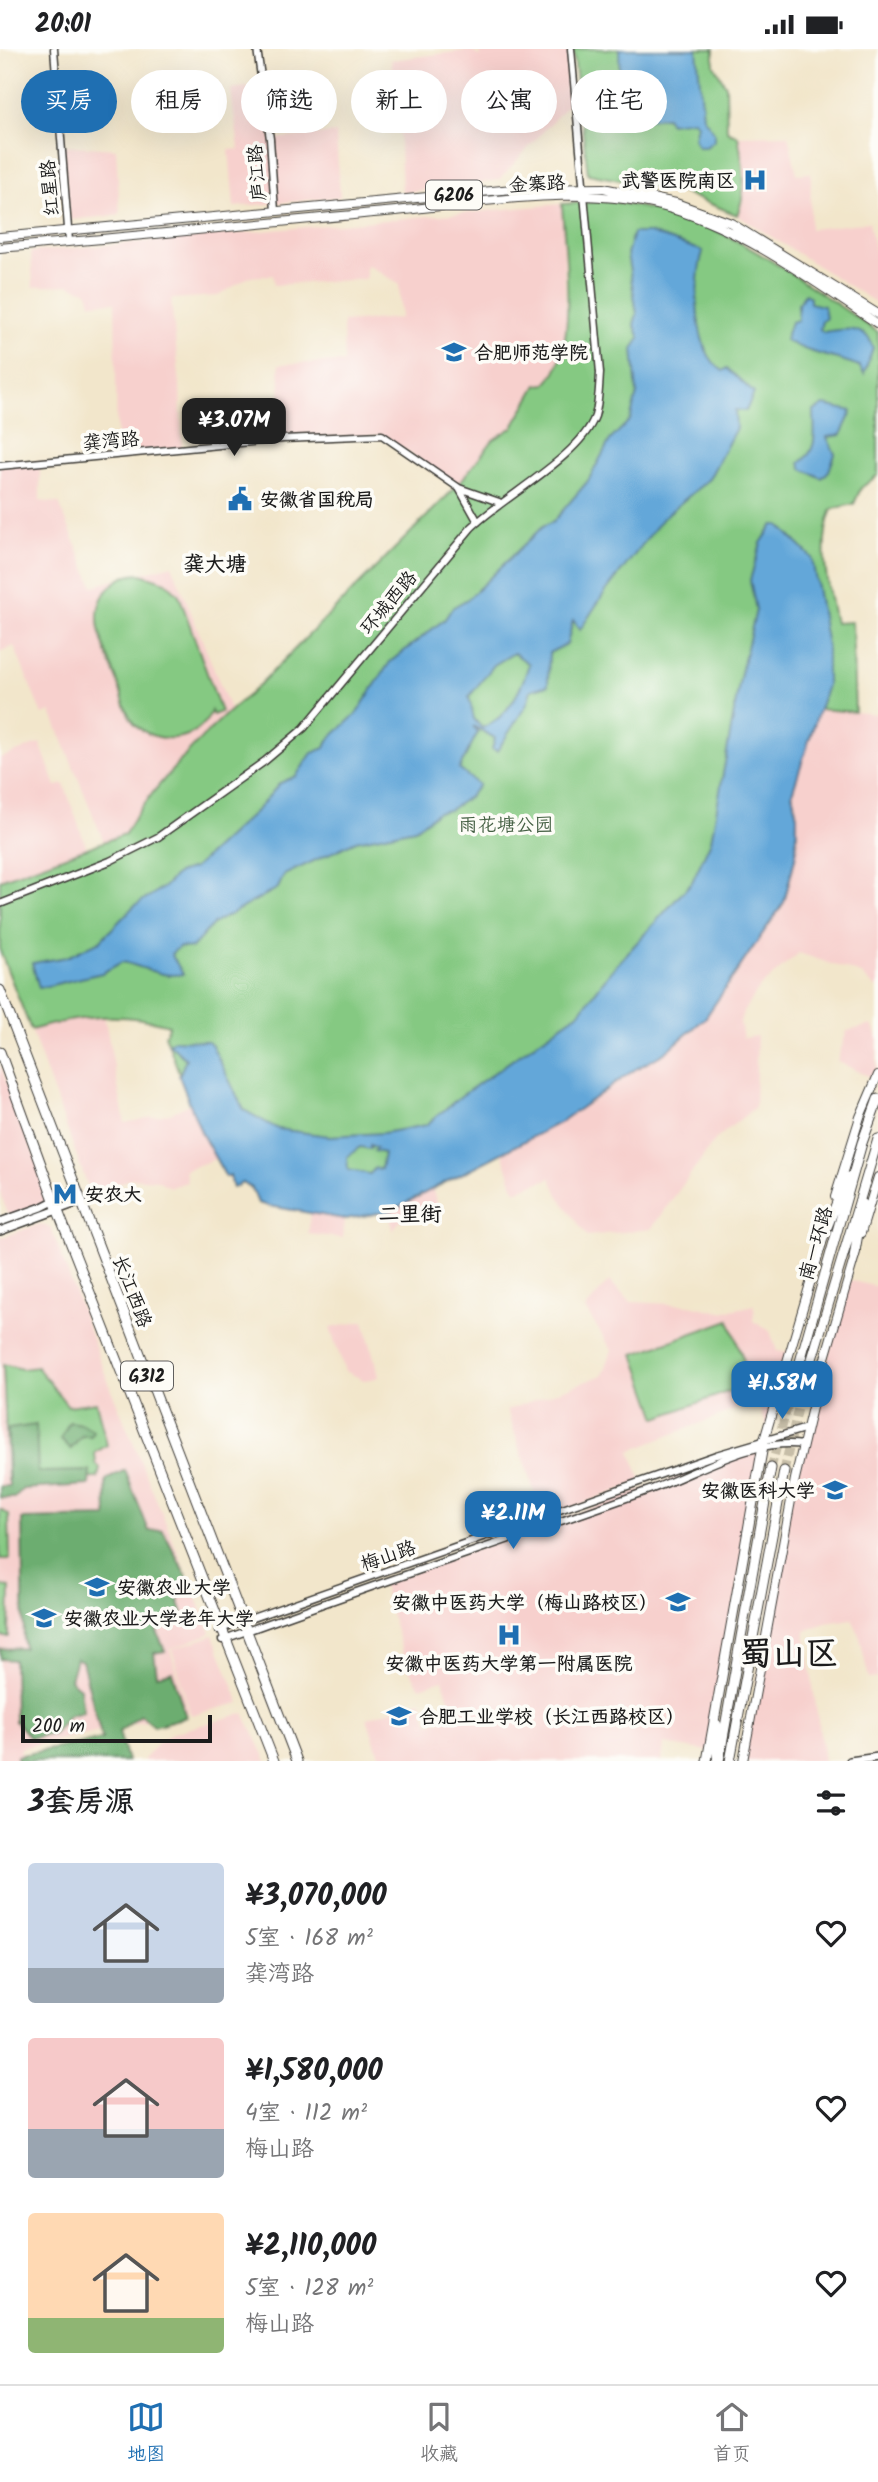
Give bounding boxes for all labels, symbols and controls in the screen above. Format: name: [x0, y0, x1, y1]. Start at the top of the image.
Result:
text: 20:01: [35, 4, 91, 46]
chip: 买房: [21, 70, 117, 133]
chip: 租房: [131, 70, 227, 133]
chip: 筛选: [241, 70, 337, 133]
chip: 新上: [351, 70, 447, 133]
chip: 公寓: [461, 70, 557, 133]
chip: 住宅: [571, 70, 667, 133]
street label: 庐江路: [241, 143, 275, 202]
street label: 红星路: [34, 158, 68, 218]
hospital icon: 武警医院南区: [741, 166, 769, 194]
place label: 武警医院南区: [621, 167, 735, 197]
street label: 金寨路: [508, 169, 566, 201]
road number: G206: [426, 181, 482, 209]
school or university icon: 合肥师范学院: [440, 338, 468, 366]
place label: 合肥师范学院: [474, 339, 588, 369]
pin: ¥3.07M: [177, 399, 291, 458]
text: ¥3.07M: [198, 403, 270, 439]
street label: 龚湾路: [81, 425, 141, 459]
public building icon: 安徽省国税局: [226, 485, 254, 513]
place label: 安徽省国税局: [260, 486, 374, 516]
district label: 龚大塘: [184, 549, 247, 582]
street label: 环城西路: [354, 565, 425, 642]
park label: 雨花塘公园: [458, 811, 554, 841]
metro station icon: 安农大: [51, 1180, 79, 1208]
place label: 安农大: [85, 1181, 142, 1211]
district label: 二里街: [379, 1199, 442, 1232]
street label: 南一环路: [792, 1203, 842, 1284]
street label: 长江西路: [104, 1251, 159, 1333]
road number: G312: [121, 1361, 173, 1391]
pin: ¥1.58M: [725, 1361, 839, 1421]
text: ¥1.58M: [747, 1366, 817, 1402]
school or university icon: 安徽医科大学: [821, 1476, 849, 1504]
place label: 安徽医科大学: [701, 1477, 815, 1507]
pin: ¥2.11M: [456, 1491, 570, 1551]
text: ¥2.11M: [481, 1496, 545, 1532]
street label: 梅山路: [357, 1533, 420, 1580]
school or university icon: 安徽农业大学: [83, 1573, 111, 1601]
place label: 安徽农业大学: [117, 1574, 231, 1604]
school or university icon: 安徽中医药大学（梅山路校区）: [664, 1588, 692, 1616]
place label: 安徽中医药大学（梅山路校区）: [392, 1589, 658, 1619]
school or university icon: 安徽农业大学老年大学: [30, 1604, 58, 1632]
place label: 安徽农业大学老年大学: [64, 1605, 254, 1635]
hospital icon: 安徽中医药大学第一附属医院: [495, 1621, 523, 1649]
district label: 蜀山区: [740, 1629, 839, 1682]
place label: 安徽中医药大学第一附属医院: [385, 1650, 633, 1680]
school or university icon: 合肥工业学校（长江西路校区）: [385, 1702, 413, 1730]
place label: 合肥工业学校（长江西路校区）: [419, 1703, 685, 1733]
scale bar: [21, 1712, 212, 1744]
text: 200 m: [32, 1712, 85, 1742]
text: 3套房源: [28, 1779, 134, 1827]
icon: filters: [812, 1784, 850, 1822]
text: ¥3,070,000: [245, 1873, 387, 1921]
icon: home: [84, 1891, 168, 1975]
icon: heart: [812, 1914, 850, 1952]
text: 5室 · 168 m²: [245, 1921, 373, 1957]
text: 龚湾路: [245, 1957, 314, 1993]
text: ¥1,580,000: [245, 2048, 383, 2096]
icon: home: [84, 2066, 168, 2150]
icon: heart: [812, 2089, 850, 2127]
text: 4室 · 112 m²: [245, 2096, 367, 2132]
text: 梅山路: [245, 2132, 314, 2168]
text: ¥2,110,000: [245, 2223, 376, 2271]
icon: home: [84, 2241, 168, 2325]
icon: heart: [812, 2264, 850, 2302]
text: 5室 · 128 m²: [245, 2271, 373, 2307]
text: 梅山路: [245, 2307, 314, 2343]
tab: 地图: [127, 2398, 165, 2470]
tab: 收藏: [420, 2398, 458, 2470]
tab: 首页: [713, 2398, 751, 2470]

